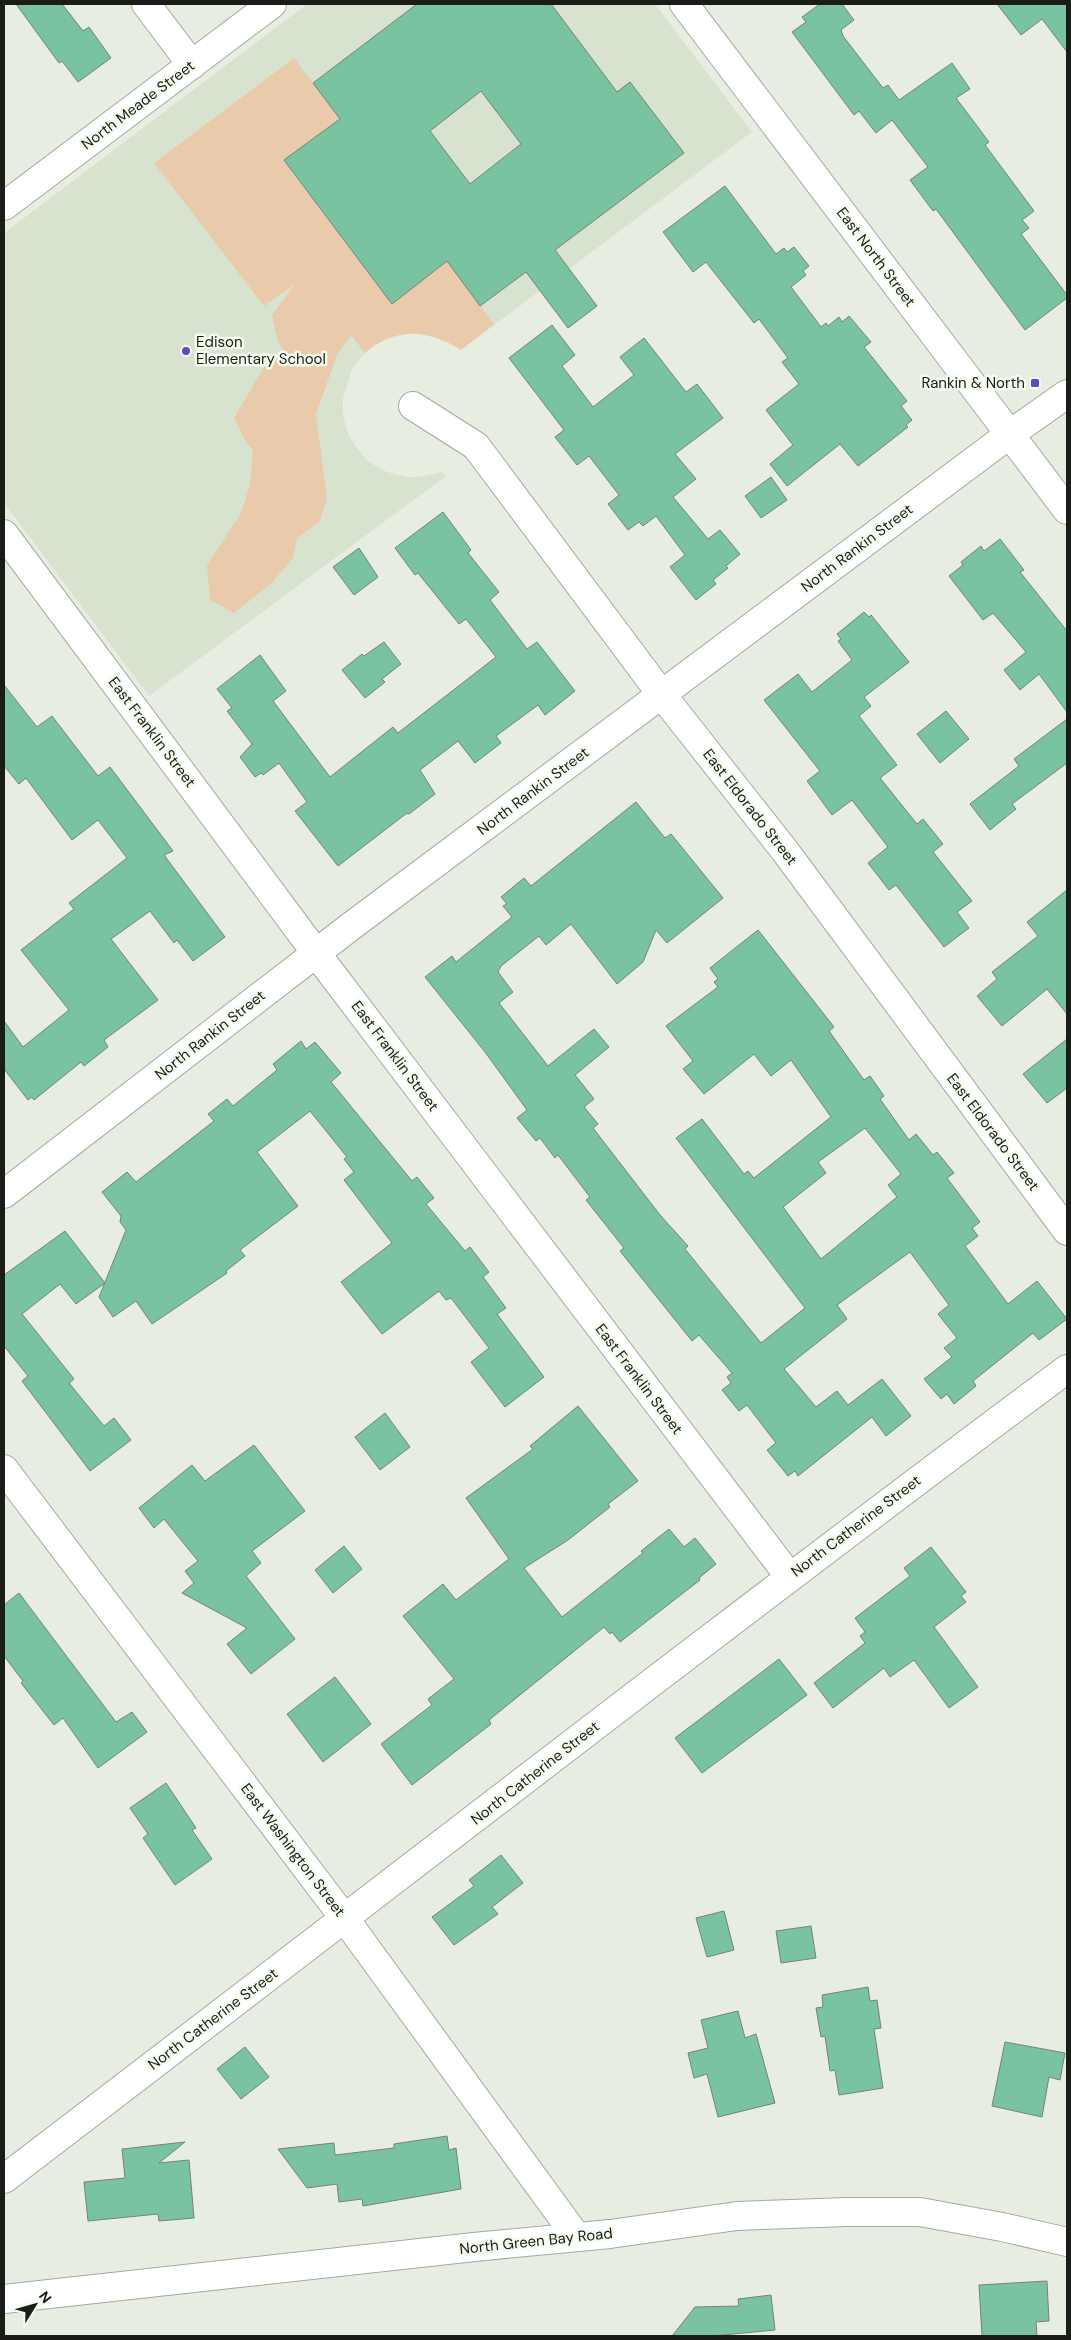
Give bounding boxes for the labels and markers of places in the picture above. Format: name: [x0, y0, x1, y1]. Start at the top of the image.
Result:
place label: Edison Elementary School: [196, 332, 326, 369]
marker: Edison Elementary School: [180, 345, 192, 357]
place label: Rankin & North: [921, 373, 1025, 393]
marker: Rankin & North: [1029, 377, 1041, 389]

